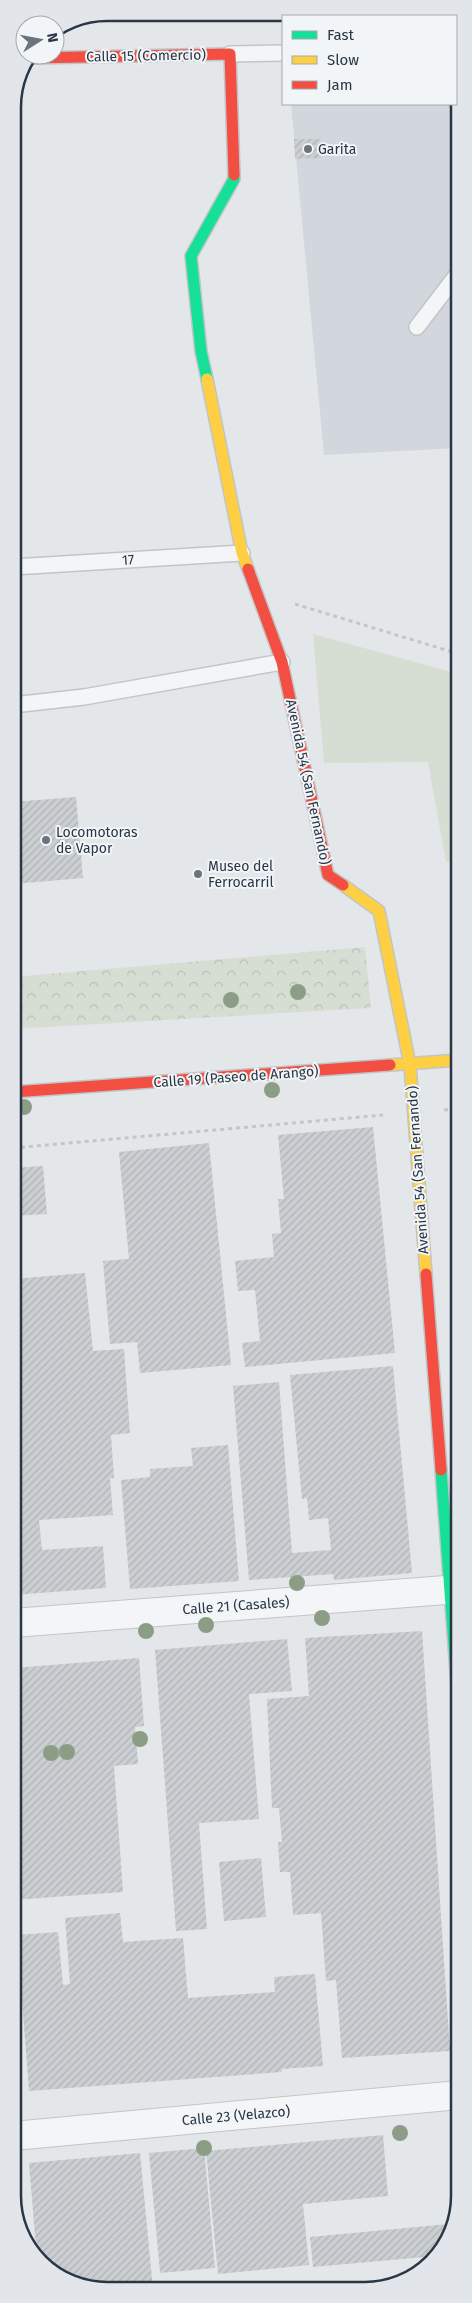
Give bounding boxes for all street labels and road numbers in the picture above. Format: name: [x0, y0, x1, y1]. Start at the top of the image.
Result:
street label: Calle 15 (Comercio): [86, 46, 206, 66]
street label: 17: [121, 551, 135, 569]
street label: Avenida 54 (San Fernando): [282, 698, 334, 866]
street label: Calle 19 (Paseo de Arango): [153, 1063, 319, 1091]
street label: Avenida 54 (San Fernando): [404, 1085, 432, 1255]
street label: Calle 21 (Casales): [182, 1594, 290, 1618]
street label: Calle 23 (Velazco): [181, 2103, 291, 2129]

